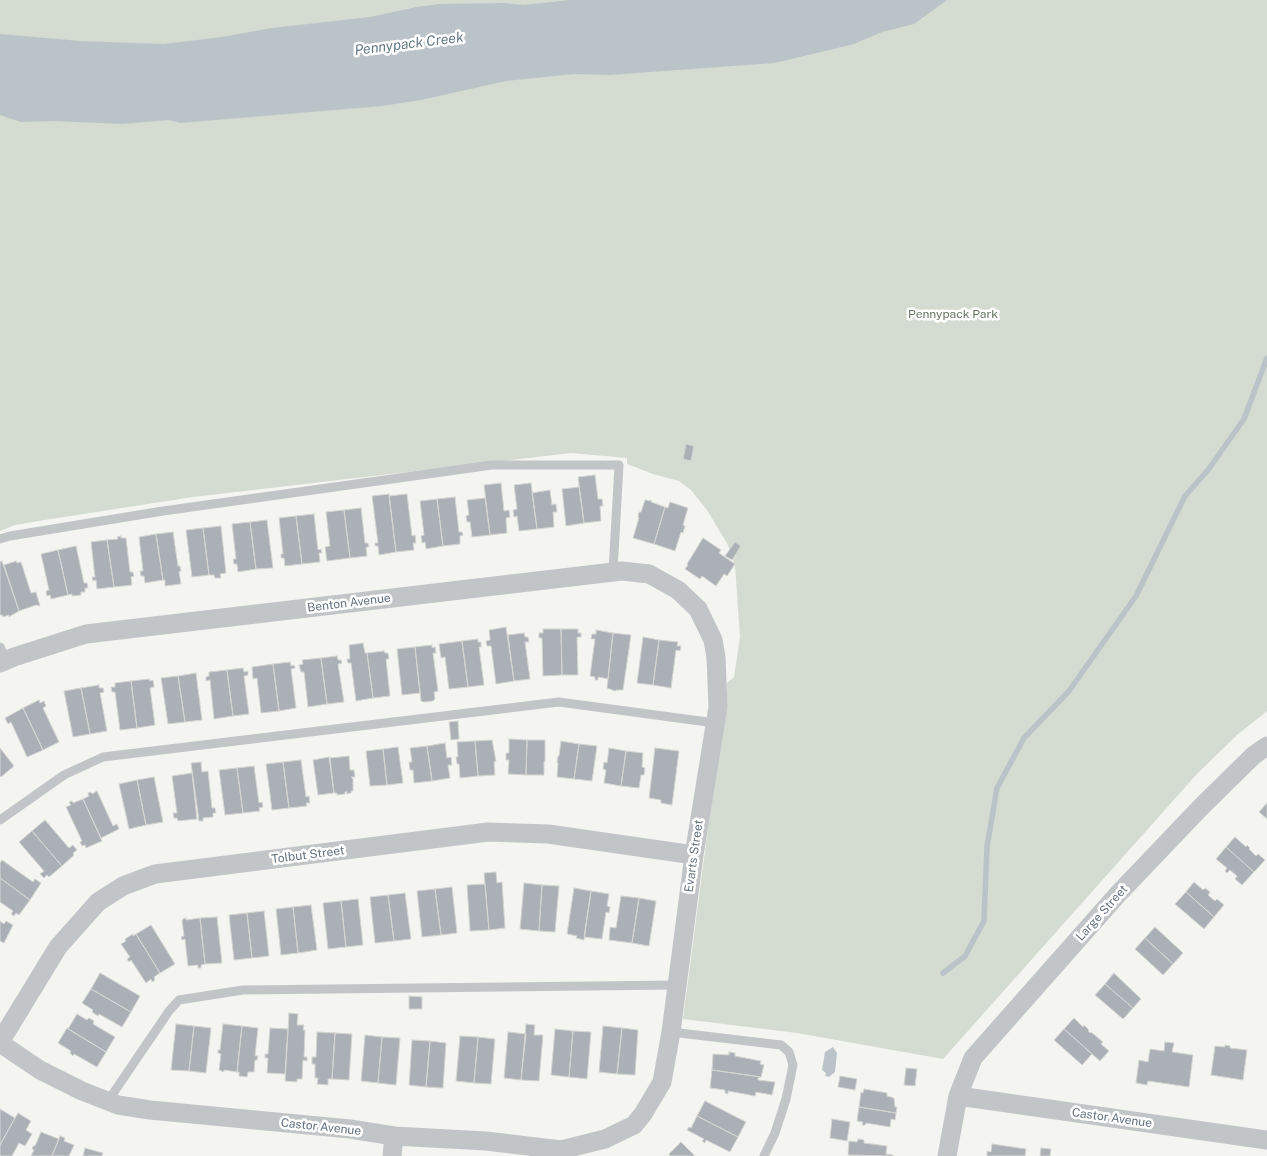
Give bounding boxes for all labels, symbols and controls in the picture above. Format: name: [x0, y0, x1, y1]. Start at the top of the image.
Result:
water label: Pennypack Creek: [354, 29, 464, 59]
park label: Pennypack Park: [908, 307, 998, 321]
street label: Benton Avenue: [306, 591, 392, 615]
street label: Evarts Street: [682, 819, 706, 893]
street label: Tolbut Street: [271, 843, 345, 867]
street label: Large Street: [1073, 882, 1131, 944]
street label: Castor Avenue: [1071, 1105, 1153, 1131]
street label: Castor Avenue: [280, 1116, 362, 1138]

